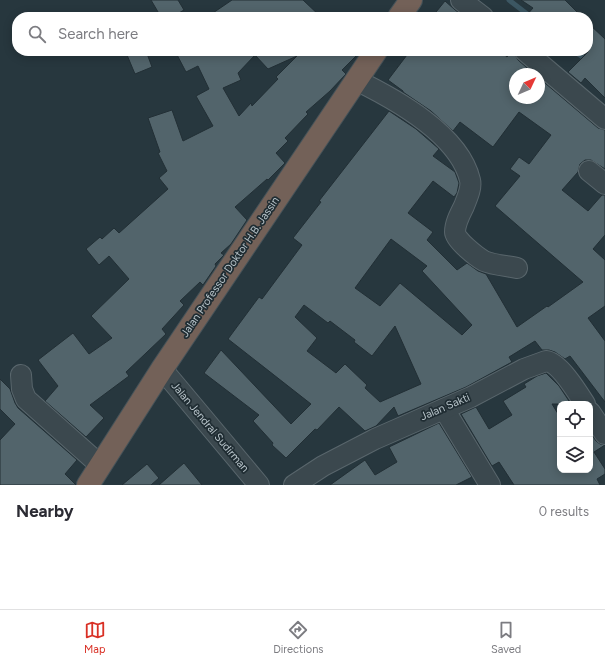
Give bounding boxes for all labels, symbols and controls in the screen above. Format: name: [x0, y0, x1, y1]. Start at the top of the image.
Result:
search box: [12, 12, 593, 56]
icon: search: [26, 23, 48, 45]
text: Search here: [58, 25, 138, 43]
north arrow: [509, 68, 545, 104]
street label: Jalan Professor Doktor H.B. Jassin: [178, 194, 282, 340]
street label: Jalan Jendral Sudirman: [169, 379, 251, 475]
street label: Jalan Sakti: [418, 391, 472, 423]
map controls: [557, 401, 593, 473]
button: locate: [557, 401, 593, 437]
button: layers: [557, 437, 593, 473]
text: Nearby: [16, 501, 74, 521]
text: 0 results: [539, 504, 589, 519]
tab: Map: [84, 619, 106, 656]
tab: Directions: [273, 619, 323, 656]
tab: Saved: [491, 619, 521, 656]

